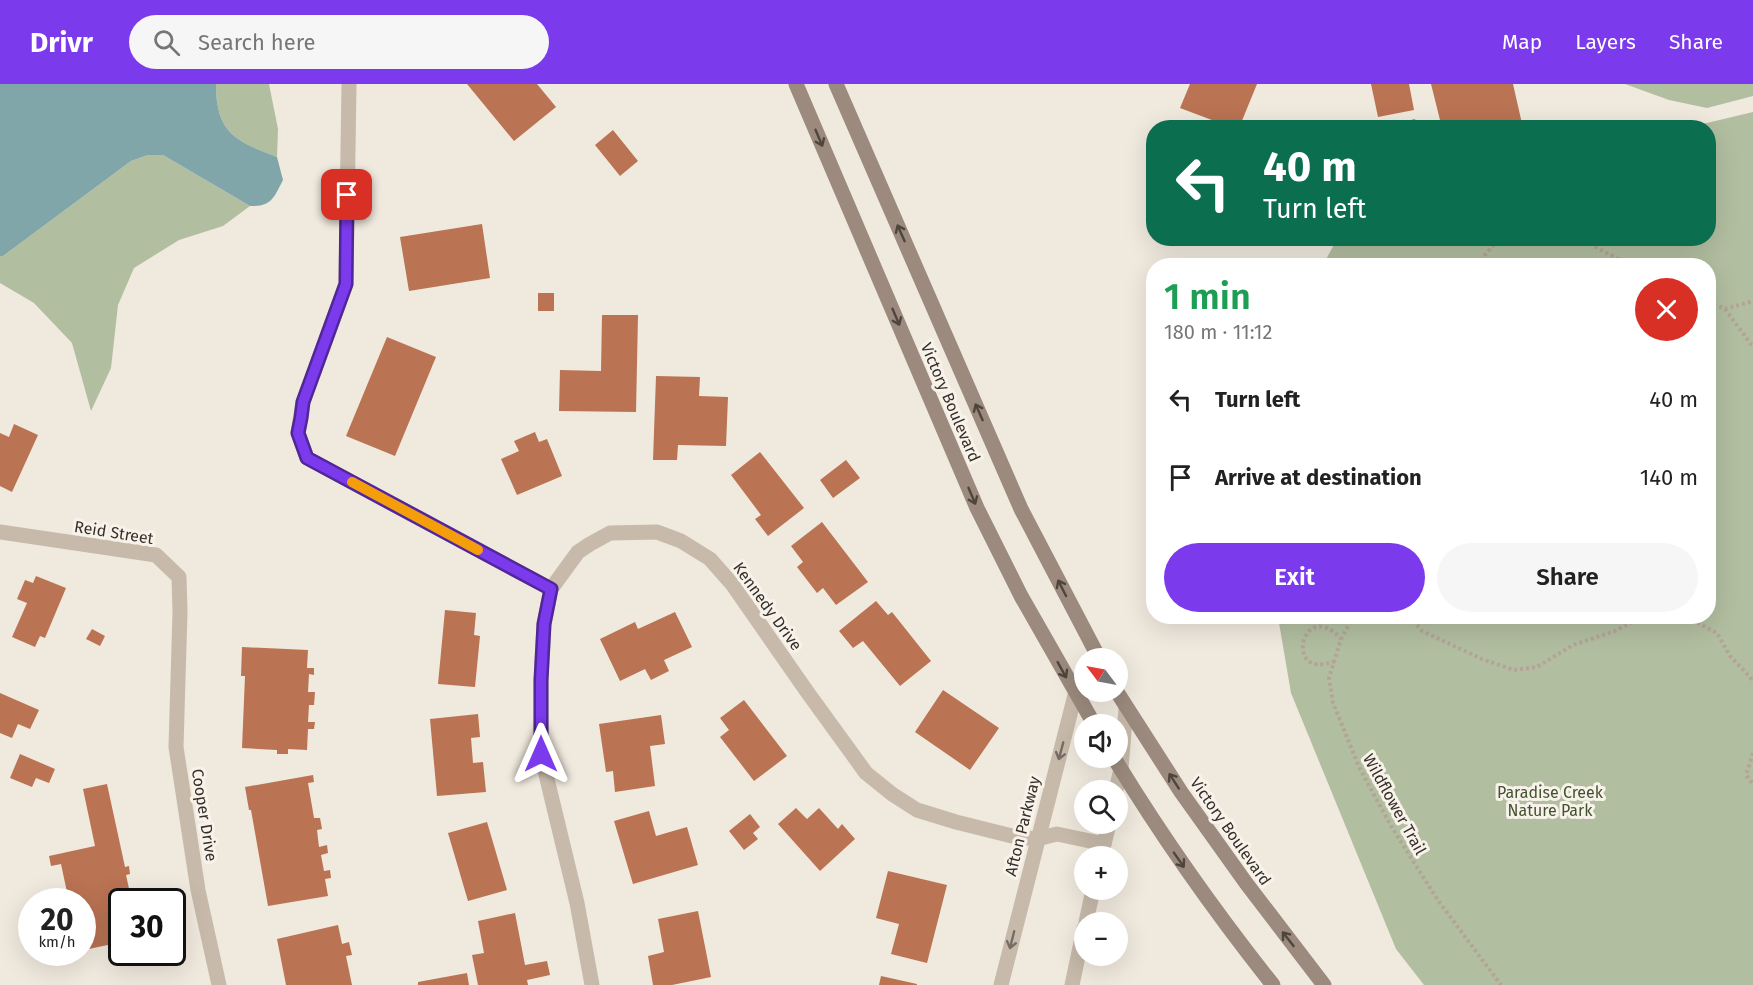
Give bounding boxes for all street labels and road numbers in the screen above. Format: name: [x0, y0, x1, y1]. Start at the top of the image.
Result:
street label: Victory Boulevard: [917, 340, 984, 465]
street label: Reid Street: [73, 517, 155, 548]
street label: Kennedy Drive: [729, 558, 806, 654]
street label: Wildflower Trail: [1359, 750, 1430, 858]
street label: Cooper Drive: [188, 767, 221, 863]
street label: Afton Parkway: [1001, 774, 1044, 878]
street label: Victory Boulevard: [1186, 774, 1275, 889]

